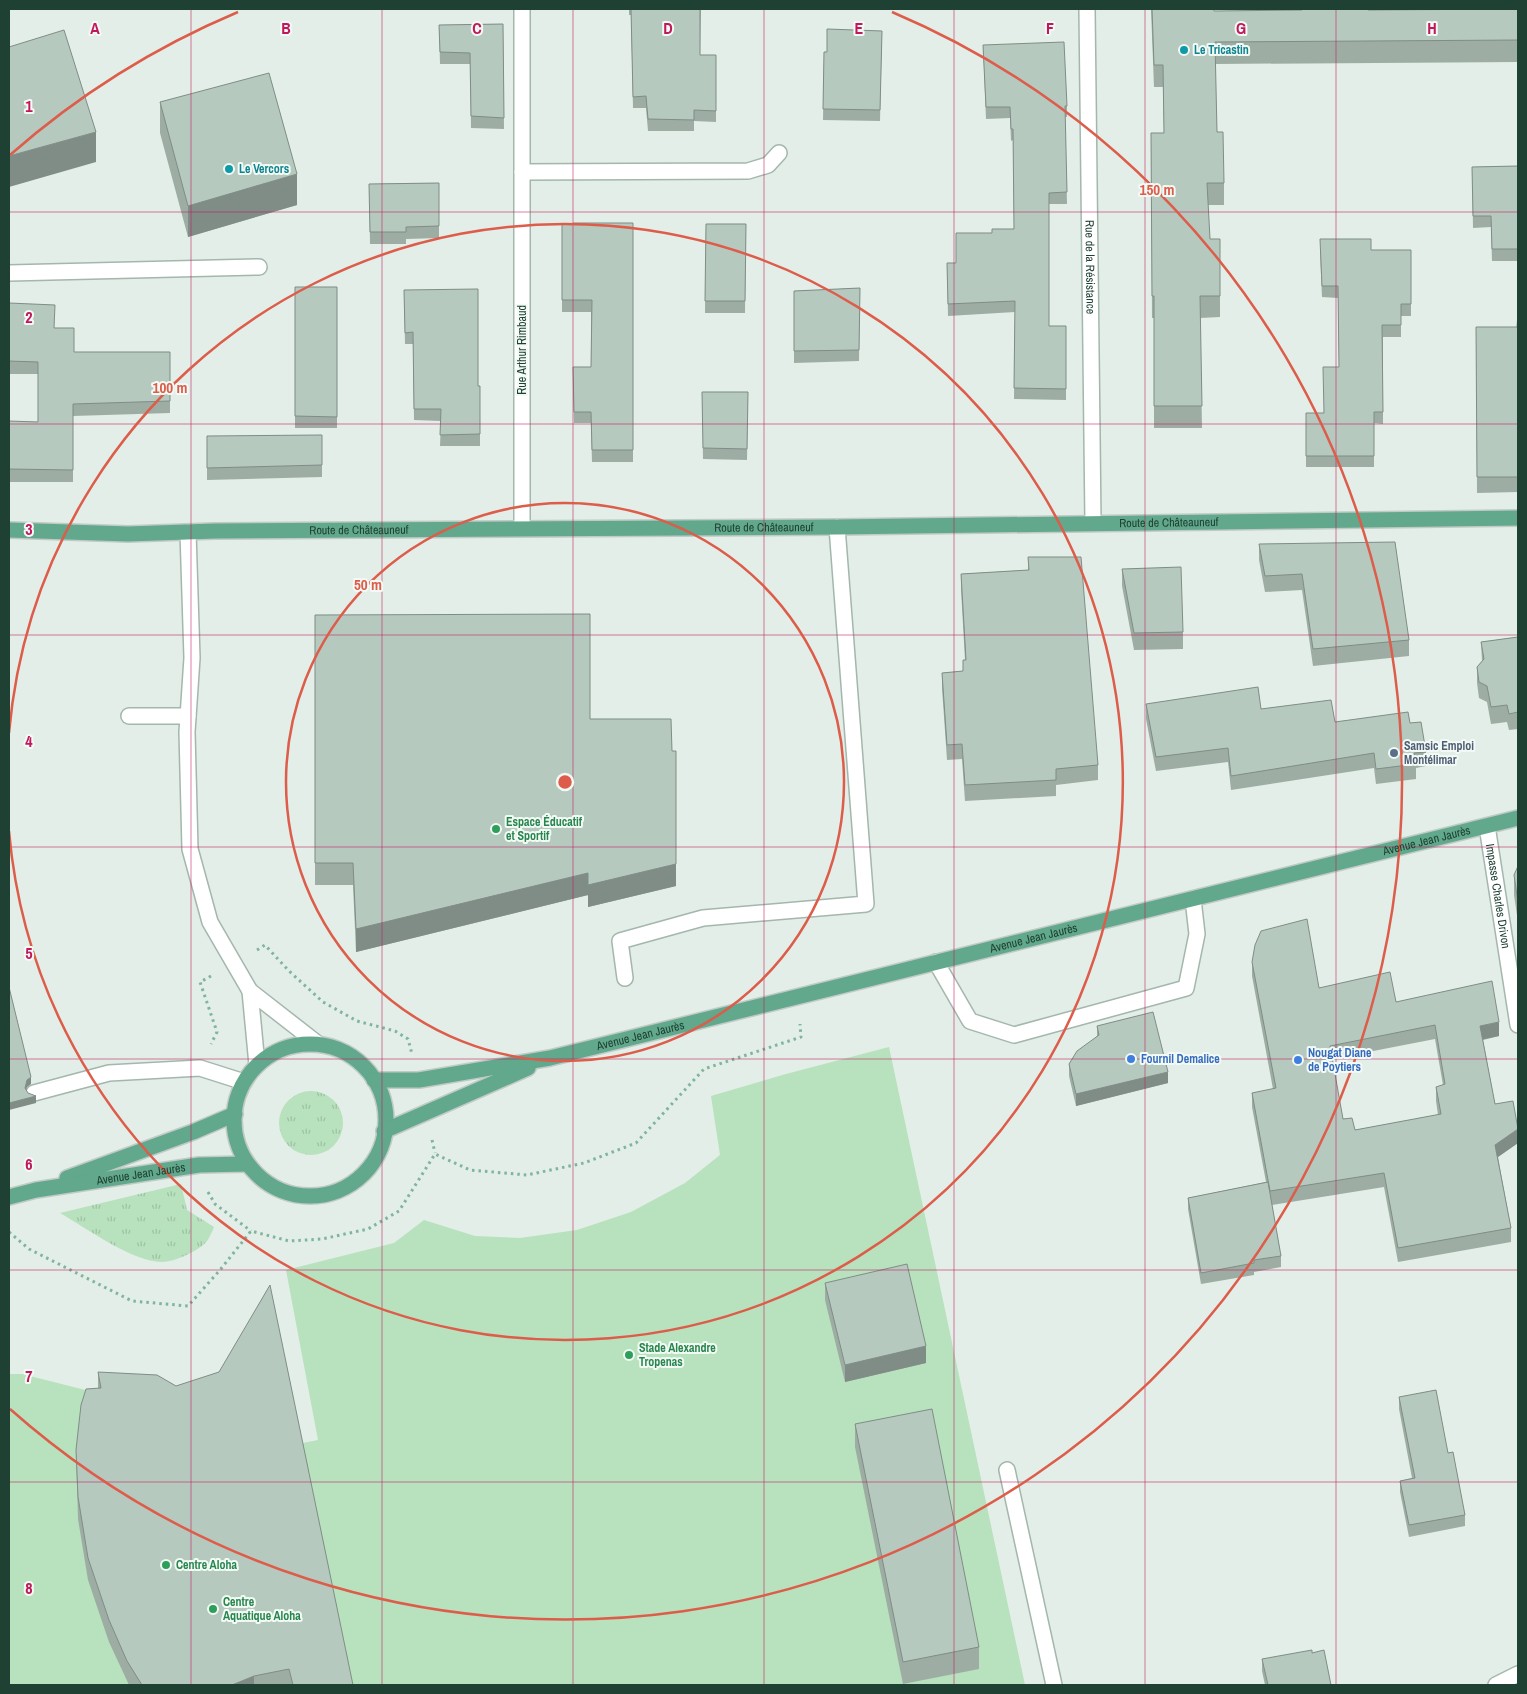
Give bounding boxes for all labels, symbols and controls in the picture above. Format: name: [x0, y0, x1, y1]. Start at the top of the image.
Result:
text: A: [90, 17, 100, 39]
text: B: [281, 17, 291, 39]
text: C: [472, 17, 482, 39]
text: D: [663, 17, 673, 39]
text: E: [855, 17, 864, 39]
text: F: [1046, 17, 1054, 39]
text: G: [1236, 17, 1246, 39]
text: H: [1427, 17, 1437, 39]
place label: Le Tricastin: [1194, 42, 1249, 58]
marker: Le Tricastin: [1178, 44, 1190, 56]
text: 1: [25, 95, 33, 117]
place label: Le Vercors: [239, 161, 290, 177]
marker: Le Vercors: [223, 163, 235, 175]
text: 150 m: [1140, 179, 1174, 200]
street label: Rue de la Résistance: [1081, 220, 1099, 314]
street label: Rue Arthur Rimbaud: [514, 305, 530, 395]
text: 2: [25, 306, 33, 328]
text: 100 m: [153, 377, 187, 398]
street label: Route de Châteauneuf: [1119, 514, 1219, 531]
text: 3: [25, 518, 33, 540]
street label: Route de Châteauneuf: [714, 519, 814, 536]
street label: Route de Châteauneuf: [309, 522, 409, 538]
text: 50 m: [354, 574, 382, 595]
text: 4: [25, 730, 33, 752]
place label: Samsic Emploi Montélimar: [1404, 738, 1474, 768]
marker: Samsic Emploi Montélimar: [1388, 747, 1400, 759]
centre of rings: [556, 773, 574, 791]
place label: Espace Éducatif et Sportif: [506, 814, 583, 844]
street label: Avenue Jean Jaurès: [1380, 822, 1472, 859]
marker: Espace Éducatif et Sportif: [490, 823, 502, 835]
street label: Impasse Charles Drivon: [1482, 843, 1514, 950]
street label: Avenue Jean Jaurès: [987, 920, 1079, 957]
text: 5: [25, 942, 33, 964]
street label: Avenue Jean Jaurès: [594, 1017, 686, 1054]
place label: Nougat Diane de Poytiers: [1308, 1045, 1372, 1075]
place label: Fournil Demalice: [1141, 1051, 1220, 1067]
marker: Fournil Demalice: [1125, 1053, 1137, 1065]
marker: Nougat Diane de Poytiers: [1292, 1054, 1304, 1066]
text: 6: [25, 1153, 33, 1175]
street label: Avenue Jean Jaurès: [94, 1159, 187, 1189]
place label: Stade Alexandre Tropenas: [639, 1340, 716, 1370]
marker: Stade Alexandre Tropenas: [623, 1349, 635, 1361]
text: 7: [25, 1365, 33, 1387]
place label: Centre Aloha: [176, 1557, 237, 1573]
marker: Centre Aloha: [160, 1559, 172, 1571]
text: 8: [25, 1577, 33, 1599]
place label: Centre Aquatique Aloha: [223, 1594, 301, 1624]
marker: Centre Aquatique Aloha: [207, 1603, 219, 1615]

